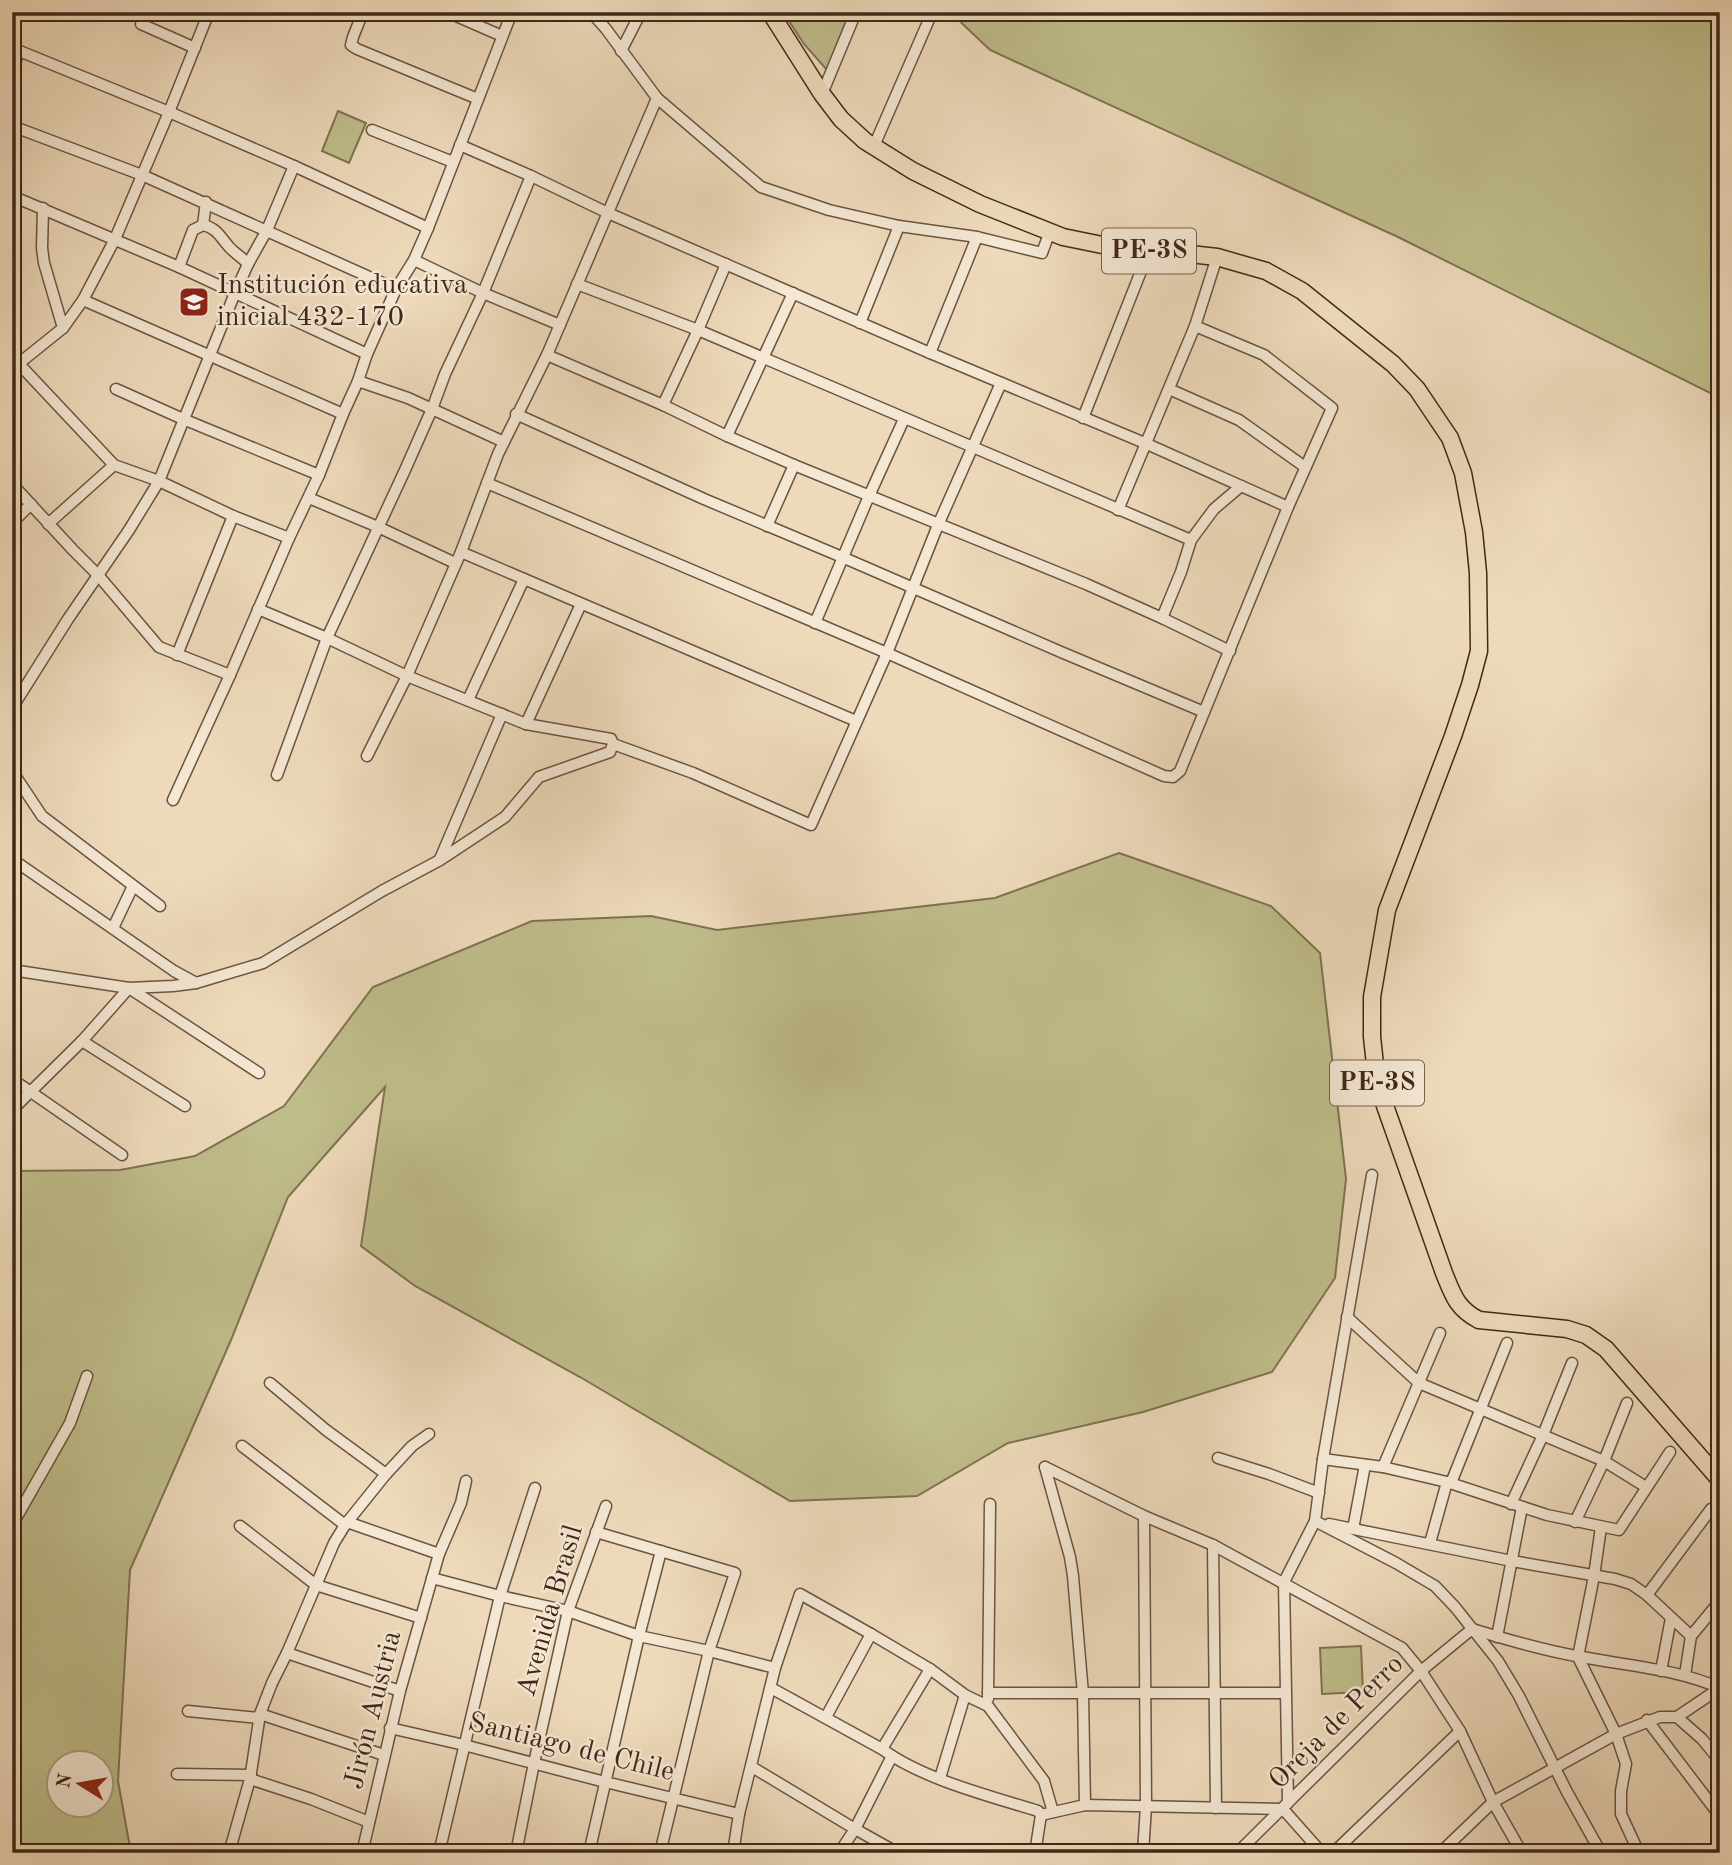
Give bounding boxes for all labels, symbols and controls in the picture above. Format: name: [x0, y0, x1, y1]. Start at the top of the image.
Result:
road number: PE-3S: [1102, 228, 1196, 274]
place label: Institución educativa inicial 432-170: [217, 272, 468, 332]
school or university icon: Institución educativa inicial 432-170: [177, 285, 211, 319]
road number: PE-3S: [1330, 1060, 1424, 1106]
street label: Avenida Brasil: [513, 1522, 589, 1700]
street label: Jirón Austria: [341, 1628, 407, 1792]
street label: Oreja de Perro: [1264, 1650, 1410, 1796]
street label: Santiago de Chile: [465, 1709, 677, 1787]
north arrow: [46, 1750, 116, 1820]
text: N: [55, 1772, 77, 1790]

